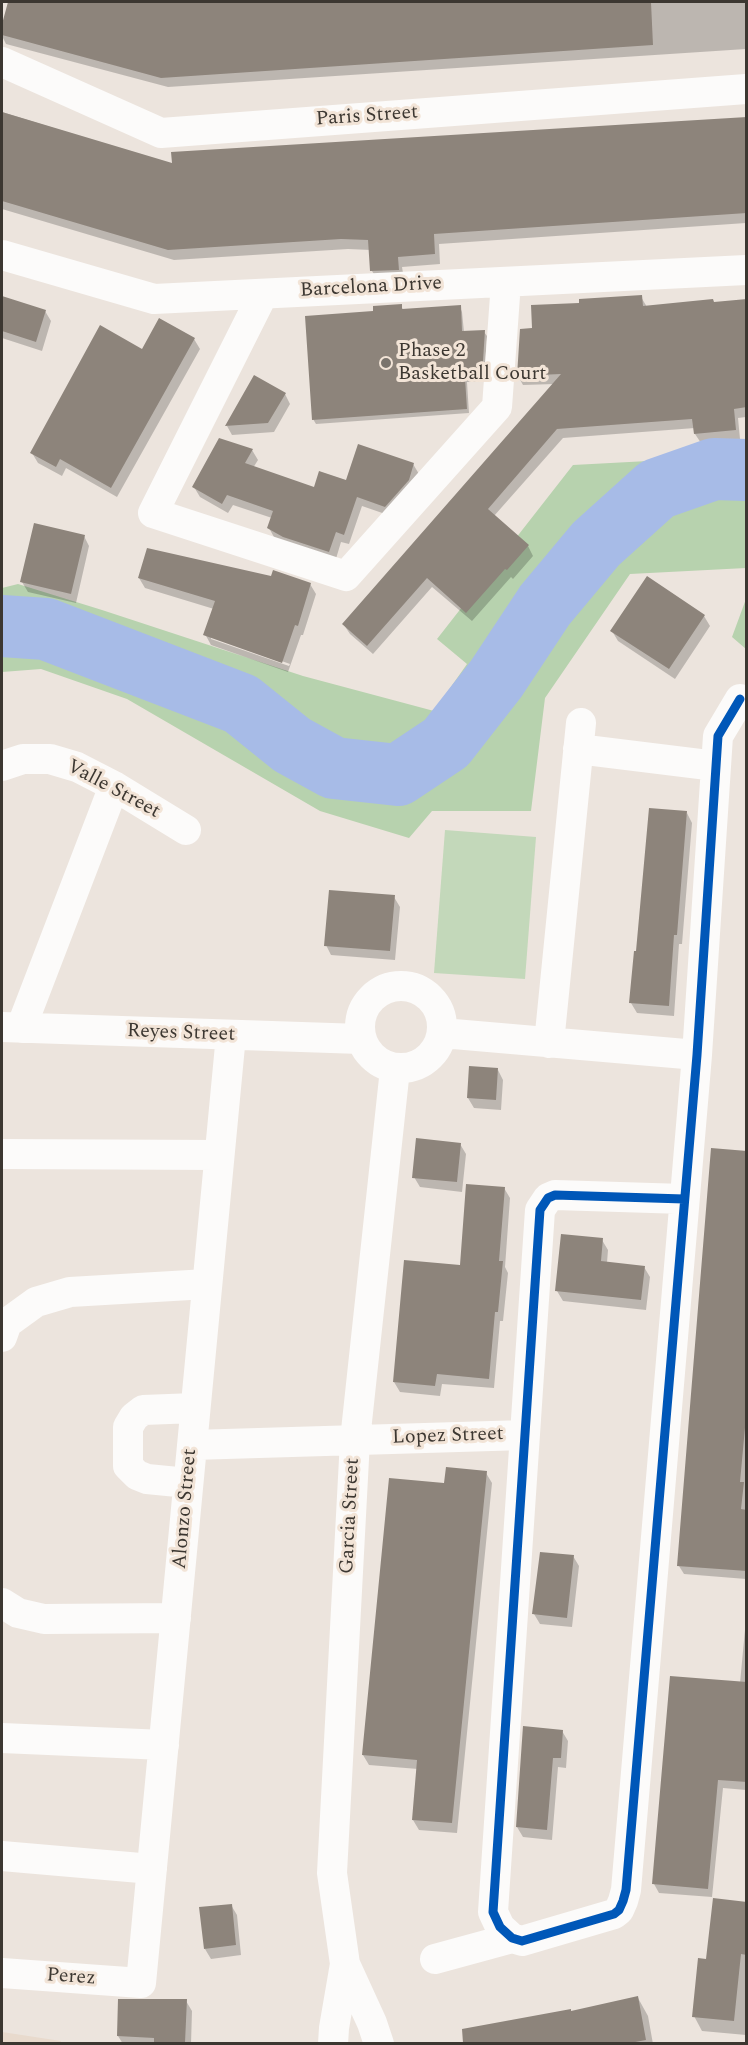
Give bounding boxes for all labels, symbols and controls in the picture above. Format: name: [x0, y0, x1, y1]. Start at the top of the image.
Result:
street label: Paris Street: [315, 101, 419, 133]
street label: Barcelona Drive: [299, 272, 443, 304]
place label: Phase 2 Basketball Court: [398, 340, 546, 387]
marker: Phase 2 Basketball Court: [379, 356, 393, 370]
street label: Valle Street: [62, 755, 164, 825]
street label: Reyes Street: [126, 1020, 236, 1048]
street label: Lopez Street: [392, 1423, 504, 1451]
street label: Alonzo Street: [169, 1448, 203, 1570]
street label: Garcia Street: [336, 1457, 366, 1575]
street label: Perez: [46, 1964, 96, 1992]

